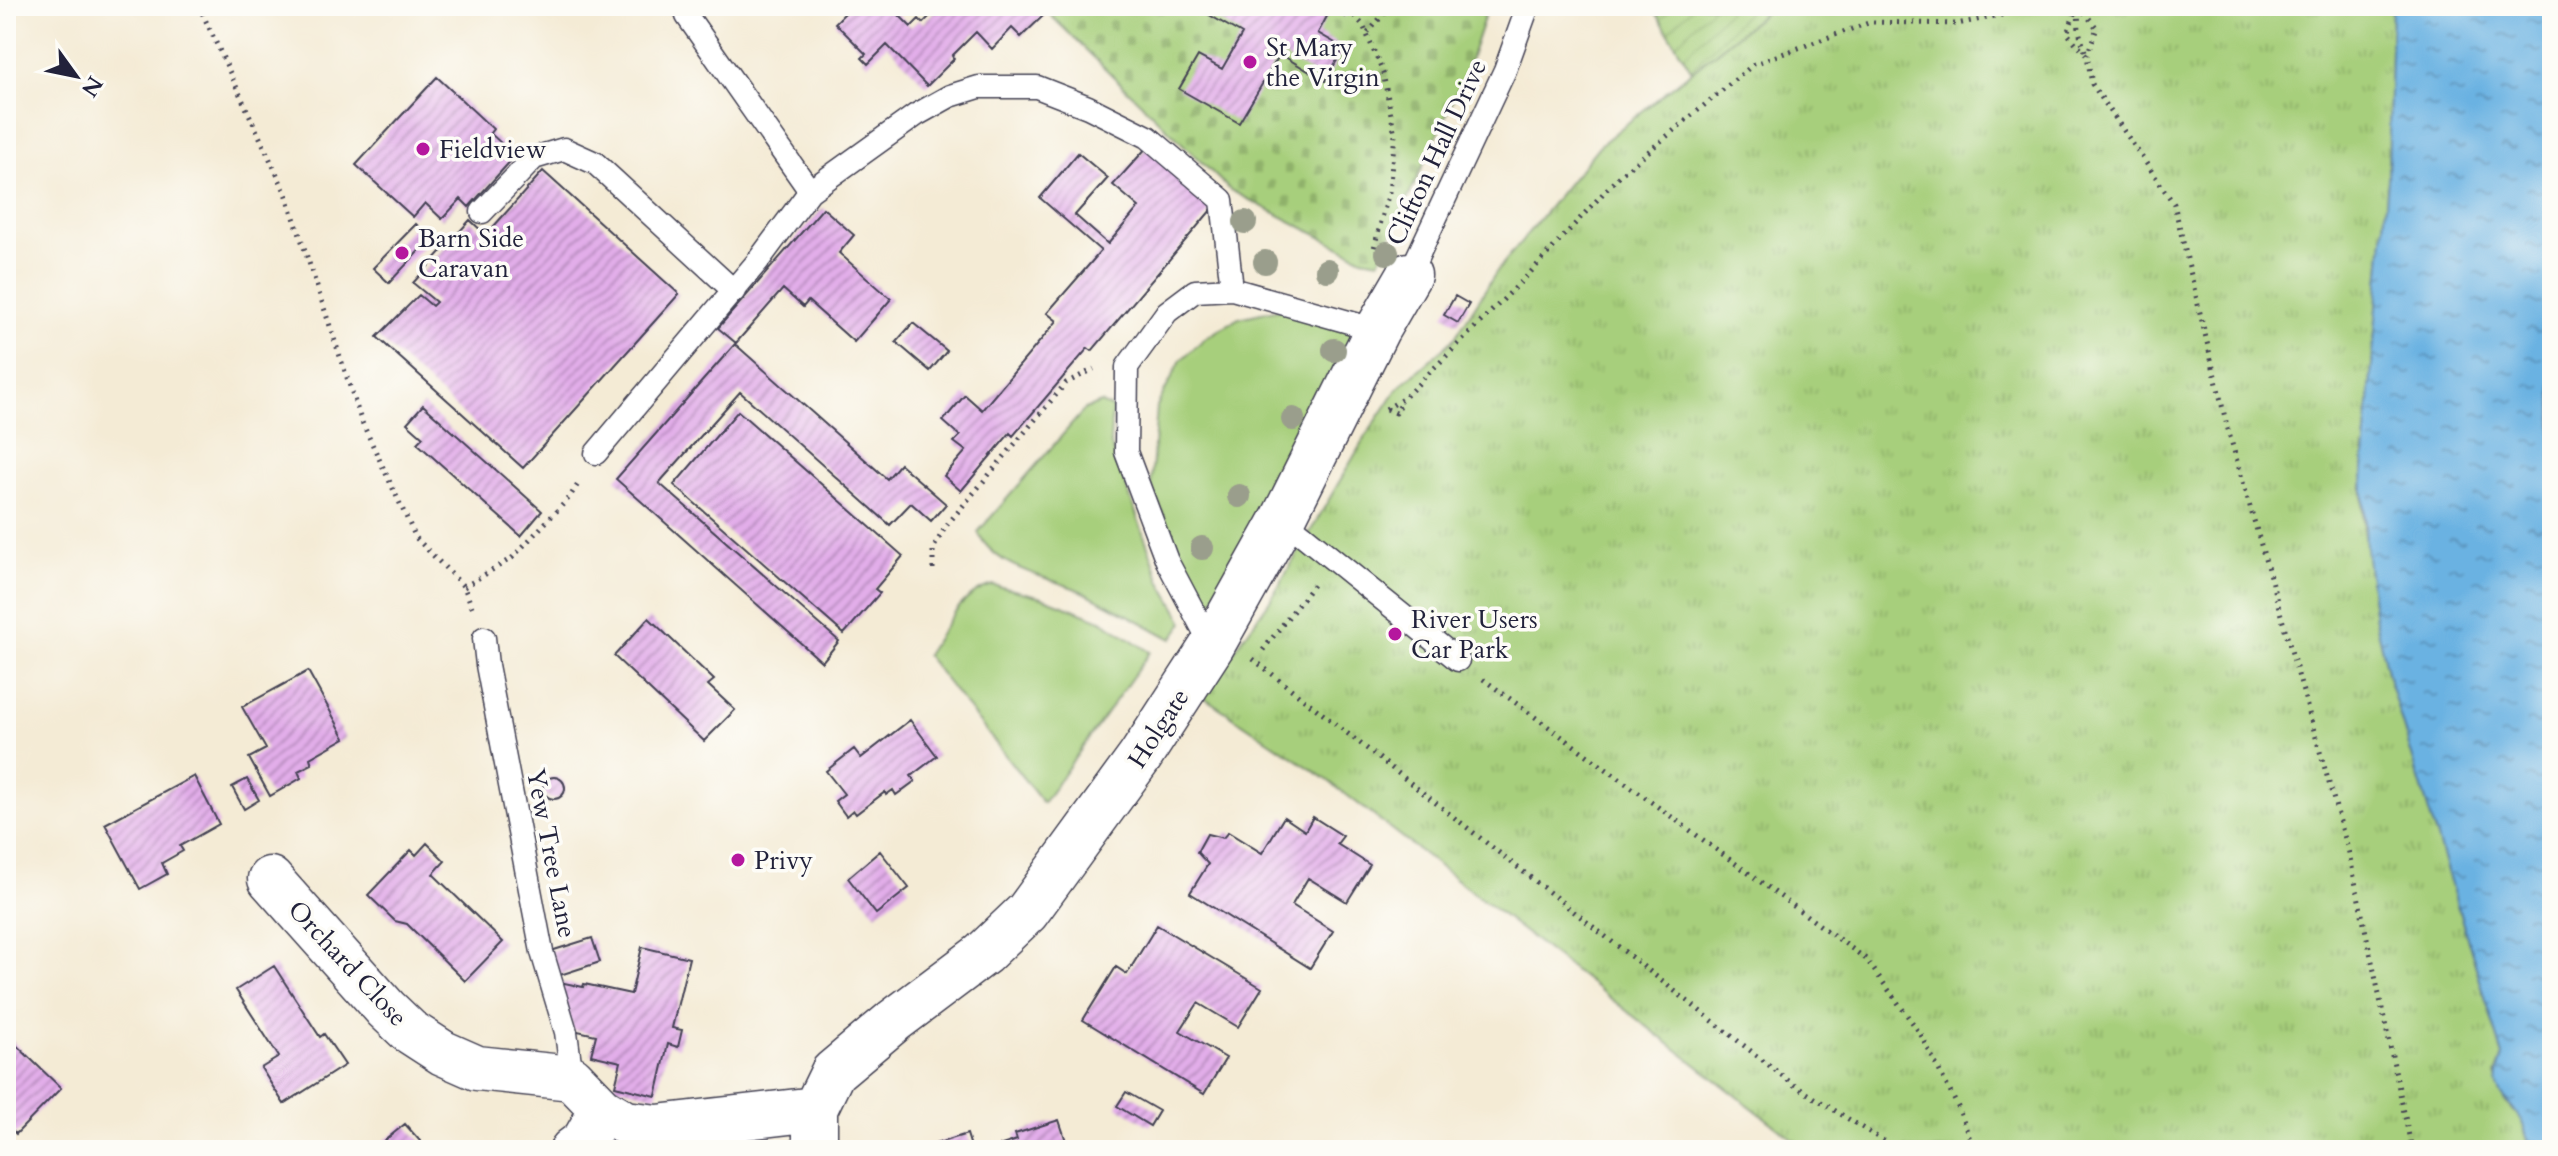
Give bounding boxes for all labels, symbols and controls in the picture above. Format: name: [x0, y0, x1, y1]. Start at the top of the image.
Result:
place label: St Mary the Virgin: [1266, 30, 1380, 95]
north arrow: [36, 36, 116, 116]
marker: St Mary the Virgin: [1241, 53, 1259, 71]
street label: Clifton Hall Drive: [1378, 53, 1495, 251]
text: N: [74, 70, 110, 103]
place label: Fieldview: [439, 132, 547, 167]
marker: Fieldview: [414, 140, 432, 158]
place label: Barn Side Caravan: [418, 221, 524, 286]
marker: Barn Side Caravan: [393, 244, 411, 262]
place label: River Users Car Park: [1411, 602, 1538, 667]
marker: River Users Car Park: [1386, 625, 1404, 643]
street label: Holgate: [1120, 682, 1197, 775]
street label: Yew Tree Lane: [518, 765, 585, 941]
place label: Privy: [754, 843, 813, 878]
marker: Privy: [729, 851, 747, 869]
street label: Orchard Close: [280, 893, 415, 1034]

